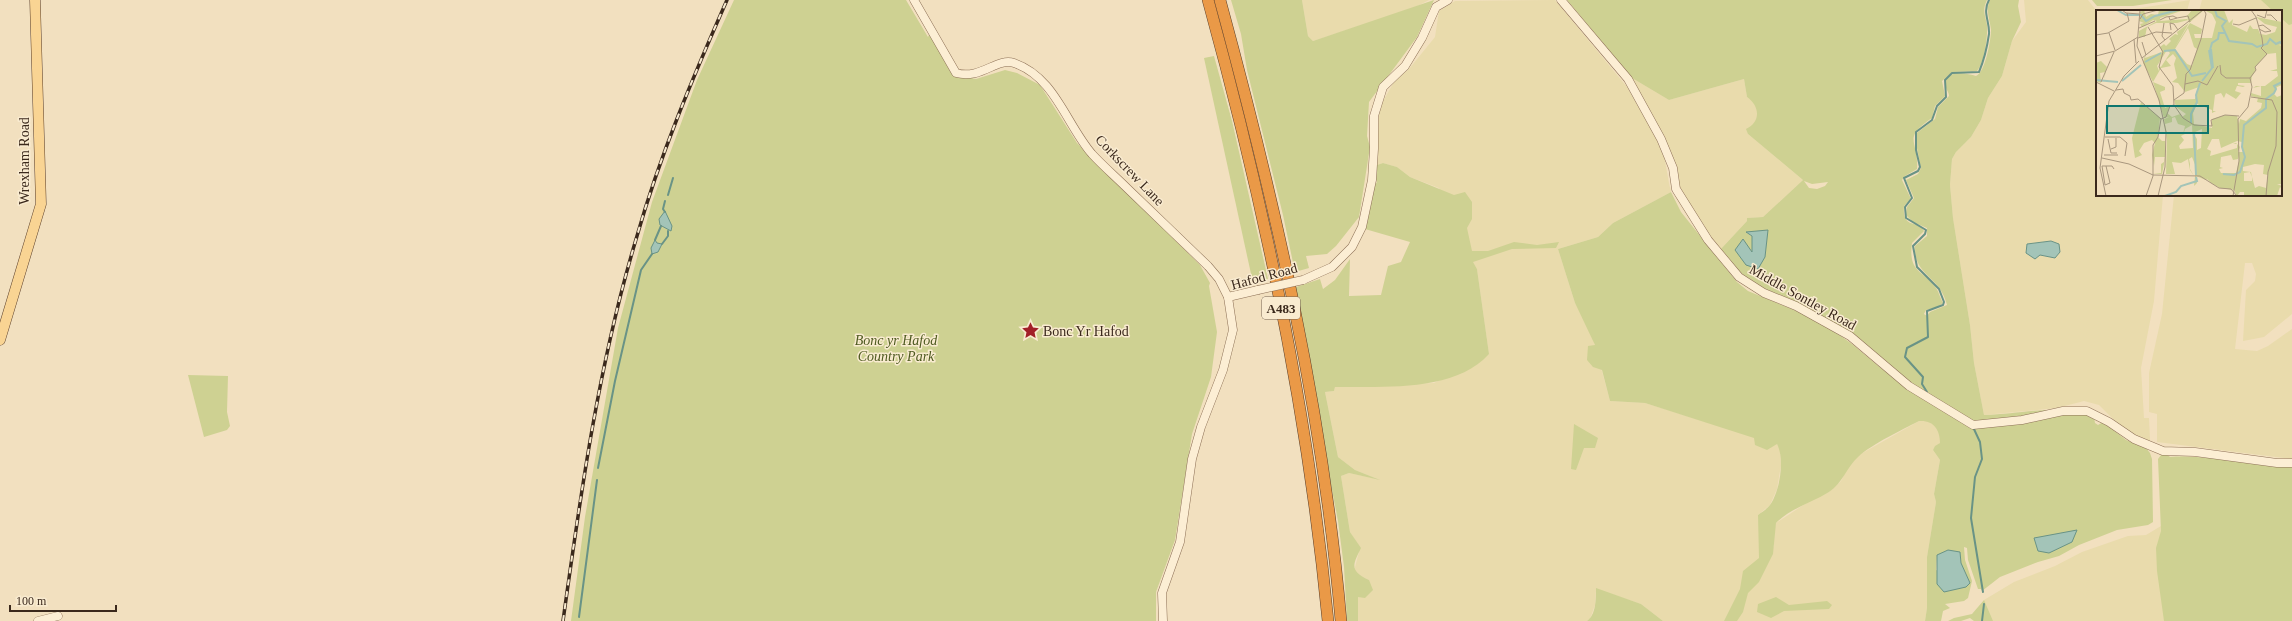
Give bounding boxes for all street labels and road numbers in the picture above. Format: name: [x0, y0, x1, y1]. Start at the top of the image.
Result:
street label: Wrexham Road: [17, 117, 32, 205]
street label: Corkscrew Lane: [1092, 132, 1167, 209]
street label: Hafod Road: [1229, 260, 1299, 293]
street label: Middle Sontley Road: [1747, 262, 1859, 333]
road number: A483: [1262, 297, 1300, 319]

